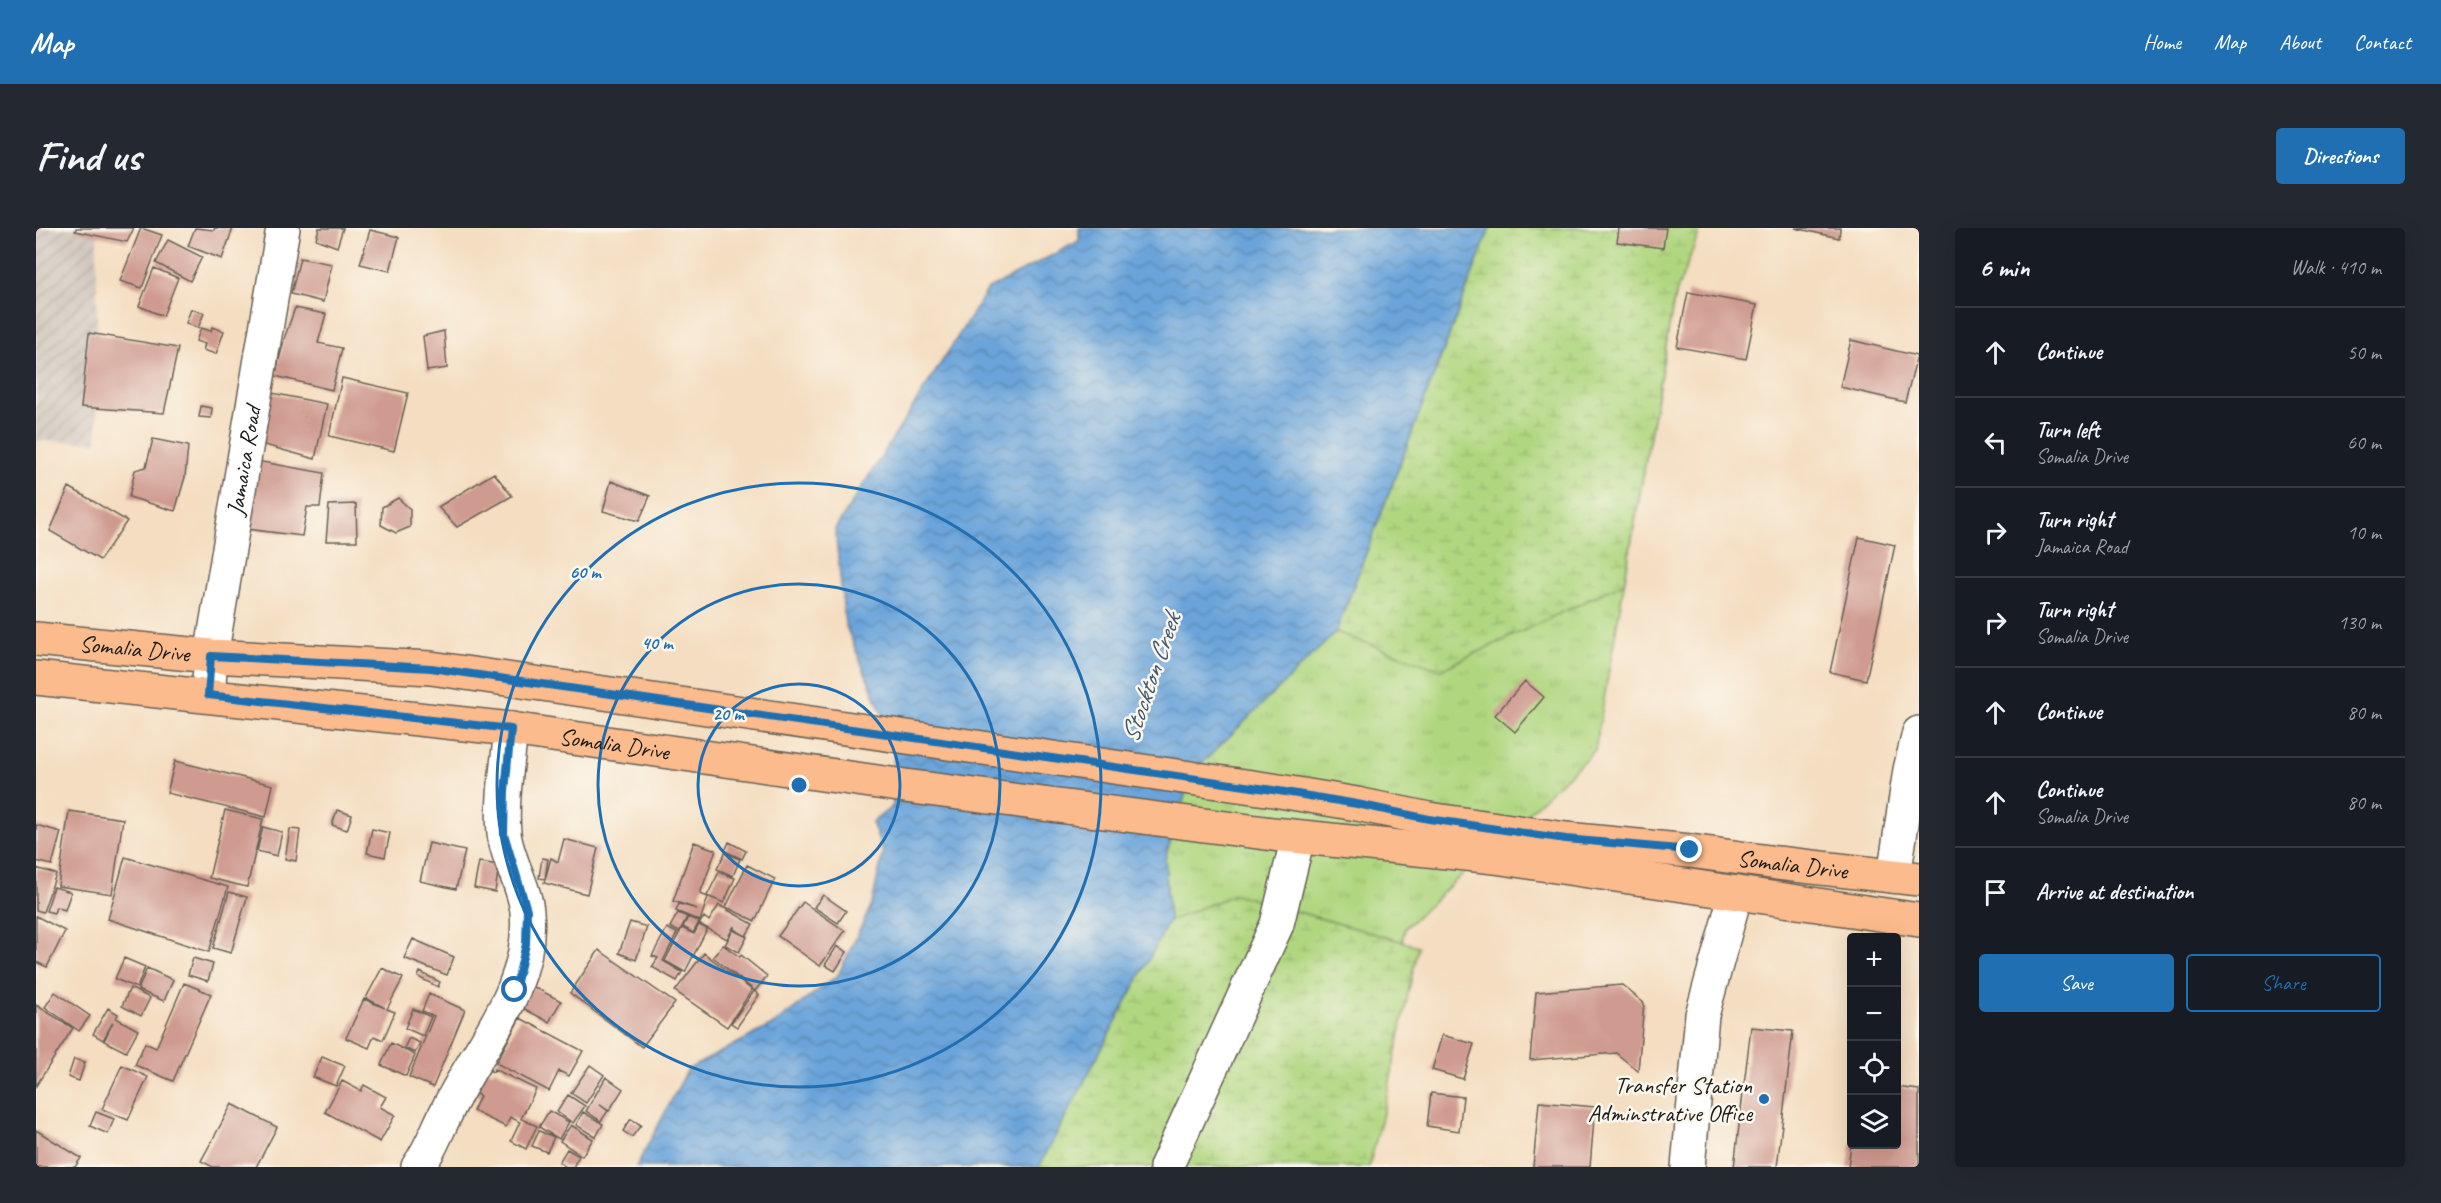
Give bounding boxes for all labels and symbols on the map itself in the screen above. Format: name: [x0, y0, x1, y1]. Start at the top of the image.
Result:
street label: Jamaica Road: [220, 400, 268, 519]
text: 60 m: [569, 561, 602, 583]
water label: Stockton Creek: [1113, 605, 1189, 747]
street label: Somalia Drive: [78, 628, 193, 669]
text: 40 m: [642, 632, 674, 654]
text: 20 m: [713, 703, 745, 725]
street label: Somalia Drive: [557, 721, 673, 767]
centre of rings: [789, 775, 809, 795]
route end: [1676, 836, 1702, 862]
street label: Somalia Drive: [1735, 843, 1851, 886]
route start: [501, 976, 527, 1002]
place label: Transfer Station Adminstrative Office: [1588, 1070, 1754, 1128]
marker: Transfer Station Adminstrative Office: [1757, 1092, 1771, 1106]

